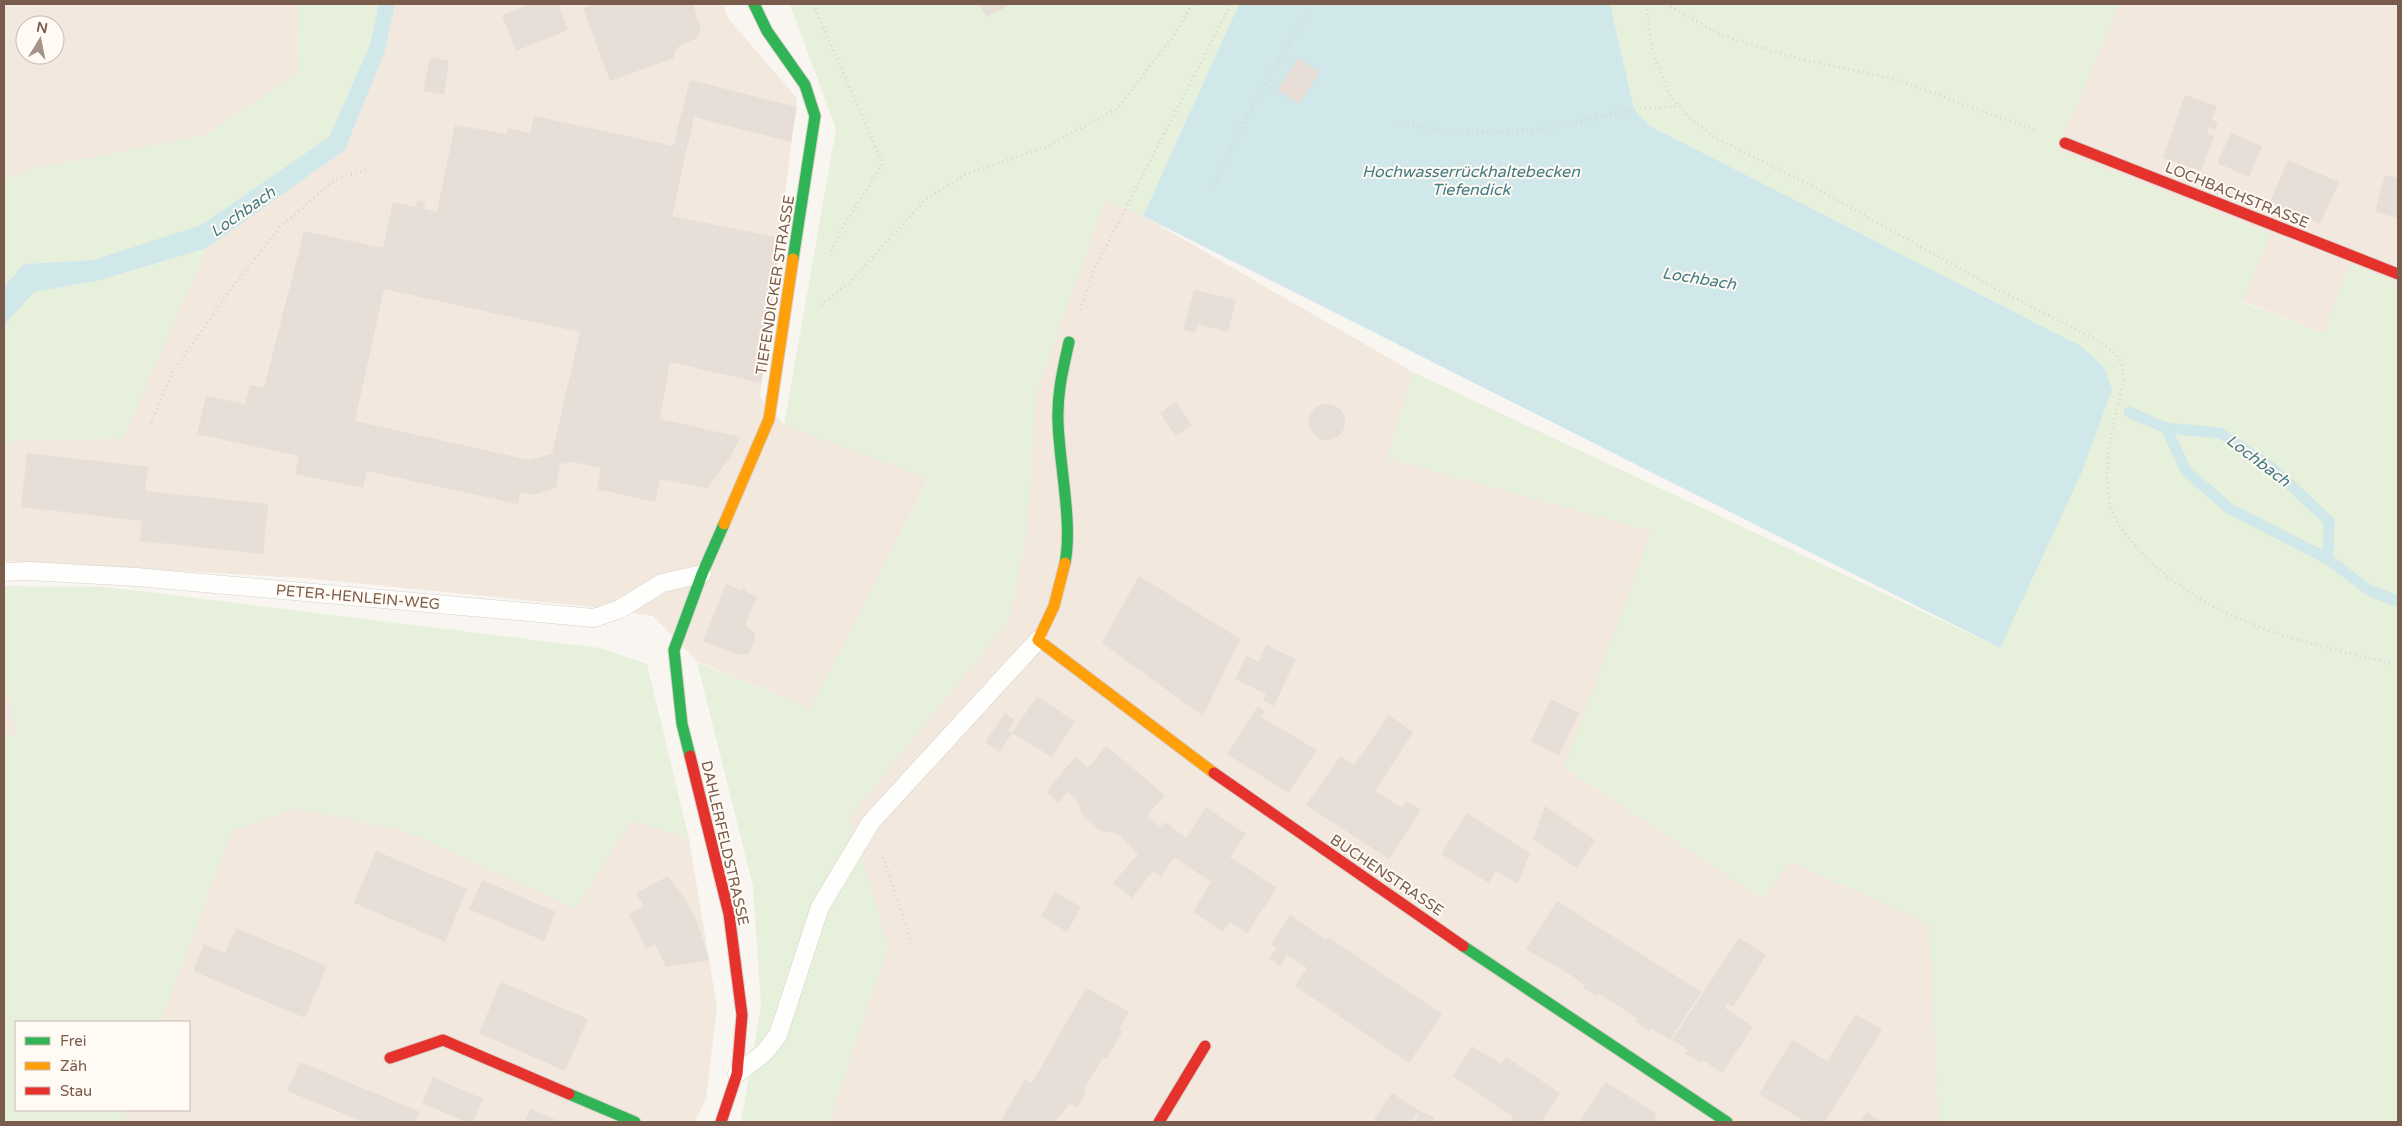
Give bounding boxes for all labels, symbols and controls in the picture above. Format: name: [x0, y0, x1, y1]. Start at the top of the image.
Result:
north arrow: [15, 15, 65, 65]
text: N: [35, 18, 49, 37]
street label: LOCHBACHSTRASSE: [2162, 158, 2312, 232]
water label: Hochwasserrückhaltebecken Tiefendick: [1362, 162, 1581, 200]
water label: Lochbach: [207, 182, 280, 242]
street label: TIEFENDICKER STRASSE: [752, 194, 798, 376]
water label: Lochbach: [1661, 263, 1739, 295]
water label: Lochbach: [2222, 431, 2295, 492]
street label: PETER-HENLEIN-WEG: [275, 581, 441, 613]
street label: DAHLERFELDSTRASSE: [697, 759, 753, 927]
street label: BUCHENSTRASSE: [1327, 830, 1447, 920]
legend: [15, 1021, 190, 1111]
text: Frei: [60, 1032, 86, 1050]
text: Zäh: [60, 1057, 87, 1075]
text: Stau: [60, 1082, 92, 1100]

